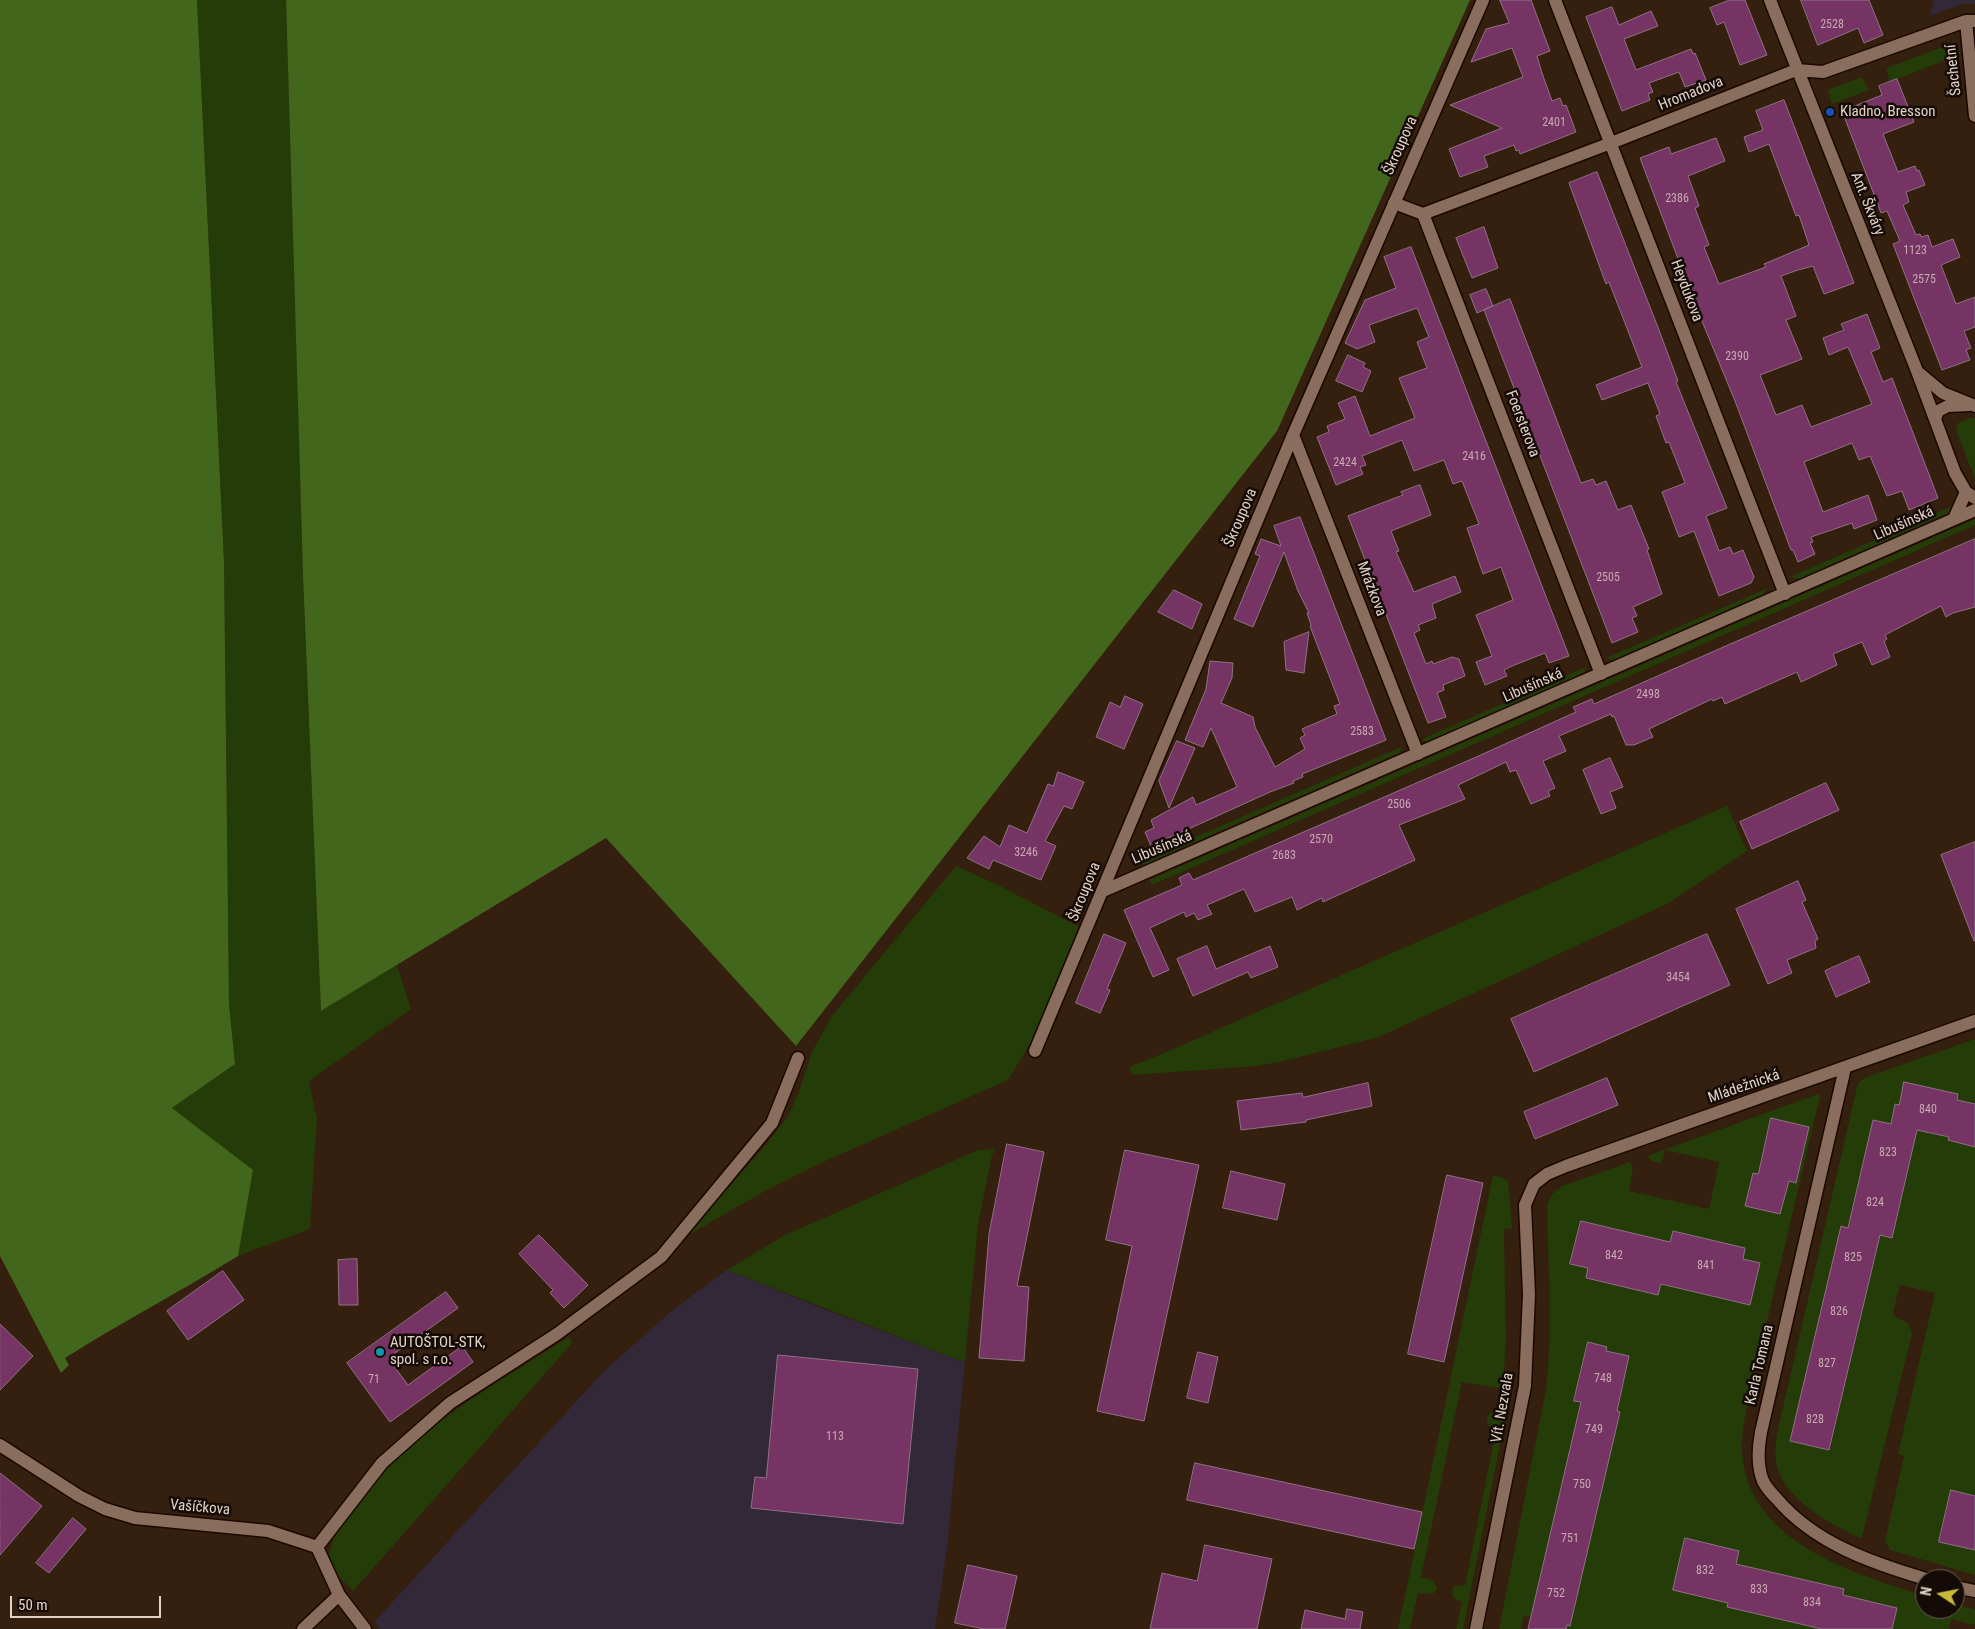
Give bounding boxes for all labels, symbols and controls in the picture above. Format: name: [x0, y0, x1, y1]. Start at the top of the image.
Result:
house number: 2528: [1820, 18, 1844, 32]
street label: Šachetní: [1942, 43, 1966, 97]
street label: Hromadova: [1656, 73, 1726, 115]
place label: Kladno, Bresson: [1840, 103, 1936, 121]
marker: Kladno, Bresson: [1824, 106, 1836, 118]
street label: Škroupova: [1380, 114, 1422, 178]
house number: 2401: [1542, 116, 1566, 130]
street label: Ant. Škváry: [1846, 170, 1888, 238]
house number: 2386: [1665, 192, 1689, 206]
house number: 1123: [1903, 244, 1927, 258]
street label: Heydukova: [1666, 258, 1706, 324]
house number: 2575: [1912, 273, 1936, 287]
house number: 2390: [1725, 350, 1749, 364]
street label: Foersterova: [1501, 388, 1543, 460]
house number: 2416: [1462, 450, 1486, 464]
house number: 2424: [1333, 456, 1357, 470]
street label: Škroupova: [1221, 486, 1261, 550]
street label: Libušínská: [1871, 503, 1937, 545]
street label: Mrázkova: [1352, 559, 1390, 619]
house number: 2505: [1596, 571, 1620, 585]
street label: Libušínská: [1500, 665, 1566, 707]
house number: 2498: [1636, 688, 1660, 702]
house number: 2583: [1350, 725, 1374, 739]
house number: 2506: [1387, 798, 1411, 812]
street label: Libušínská: [1129, 827, 1195, 869]
house number: 2570: [1309, 833, 1333, 847]
house number: 3246: [1014, 846, 1038, 860]
house number: 2683: [1272, 849, 1296, 863]
street label: Škroupova: [1065, 860, 1105, 924]
house number: 3454: [1666, 971, 1690, 985]
street label: Mládežnická: [1706, 1066, 1782, 1108]
house number: 840: [1919, 1103, 1937, 1117]
house number: 823: [1879, 1146, 1897, 1160]
house number: 824: [1866, 1196, 1884, 1210]
house number: 842: [1605, 1249, 1623, 1263]
house number: 825: [1844, 1251, 1862, 1265]
house number: 841: [1697, 1259, 1715, 1273]
house number: 826: [1830, 1305, 1848, 1319]
street label: Karla Tomana: [1742, 1323, 1778, 1407]
place label: AUTOŠTOL-STK, spol. s r.o.: [390, 1334, 486, 1369]
marker: AUTOŠTOL-STK, spol. s r.o.: [374, 1346, 386, 1358]
house number: 827: [1818, 1357, 1836, 1371]
street label: Vít. Nezvala: [1488, 1372, 1518, 1444]
house number: 748: [1594, 1372, 1612, 1386]
house number: 71: [368, 1373, 380, 1387]
house number: 828: [1806, 1413, 1824, 1427]
house number: 749: [1585, 1423, 1603, 1437]
house number: 113: [826, 1430, 844, 1444]
house number: 750: [1573, 1478, 1591, 1492]
street label: Vašíčkova: [169, 1496, 231, 1520]
house number: 751: [1561, 1532, 1579, 1546]
house number: 832: [1696, 1564, 1714, 1578]
north arrow: [1915, 1569, 1965, 1619]
house number: 833: [1750, 1583, 1768, 1597]
scale bar: [12, 1586, 164, 1618]
text: N: [1918, 1586, 1935, 1597]
house number: 752: [1547, 1587, 1565, 1601]
text: 50 m: [18, 1596, 48, 1614]
house number: 834: [1803, 1596, 1821, 1610]

